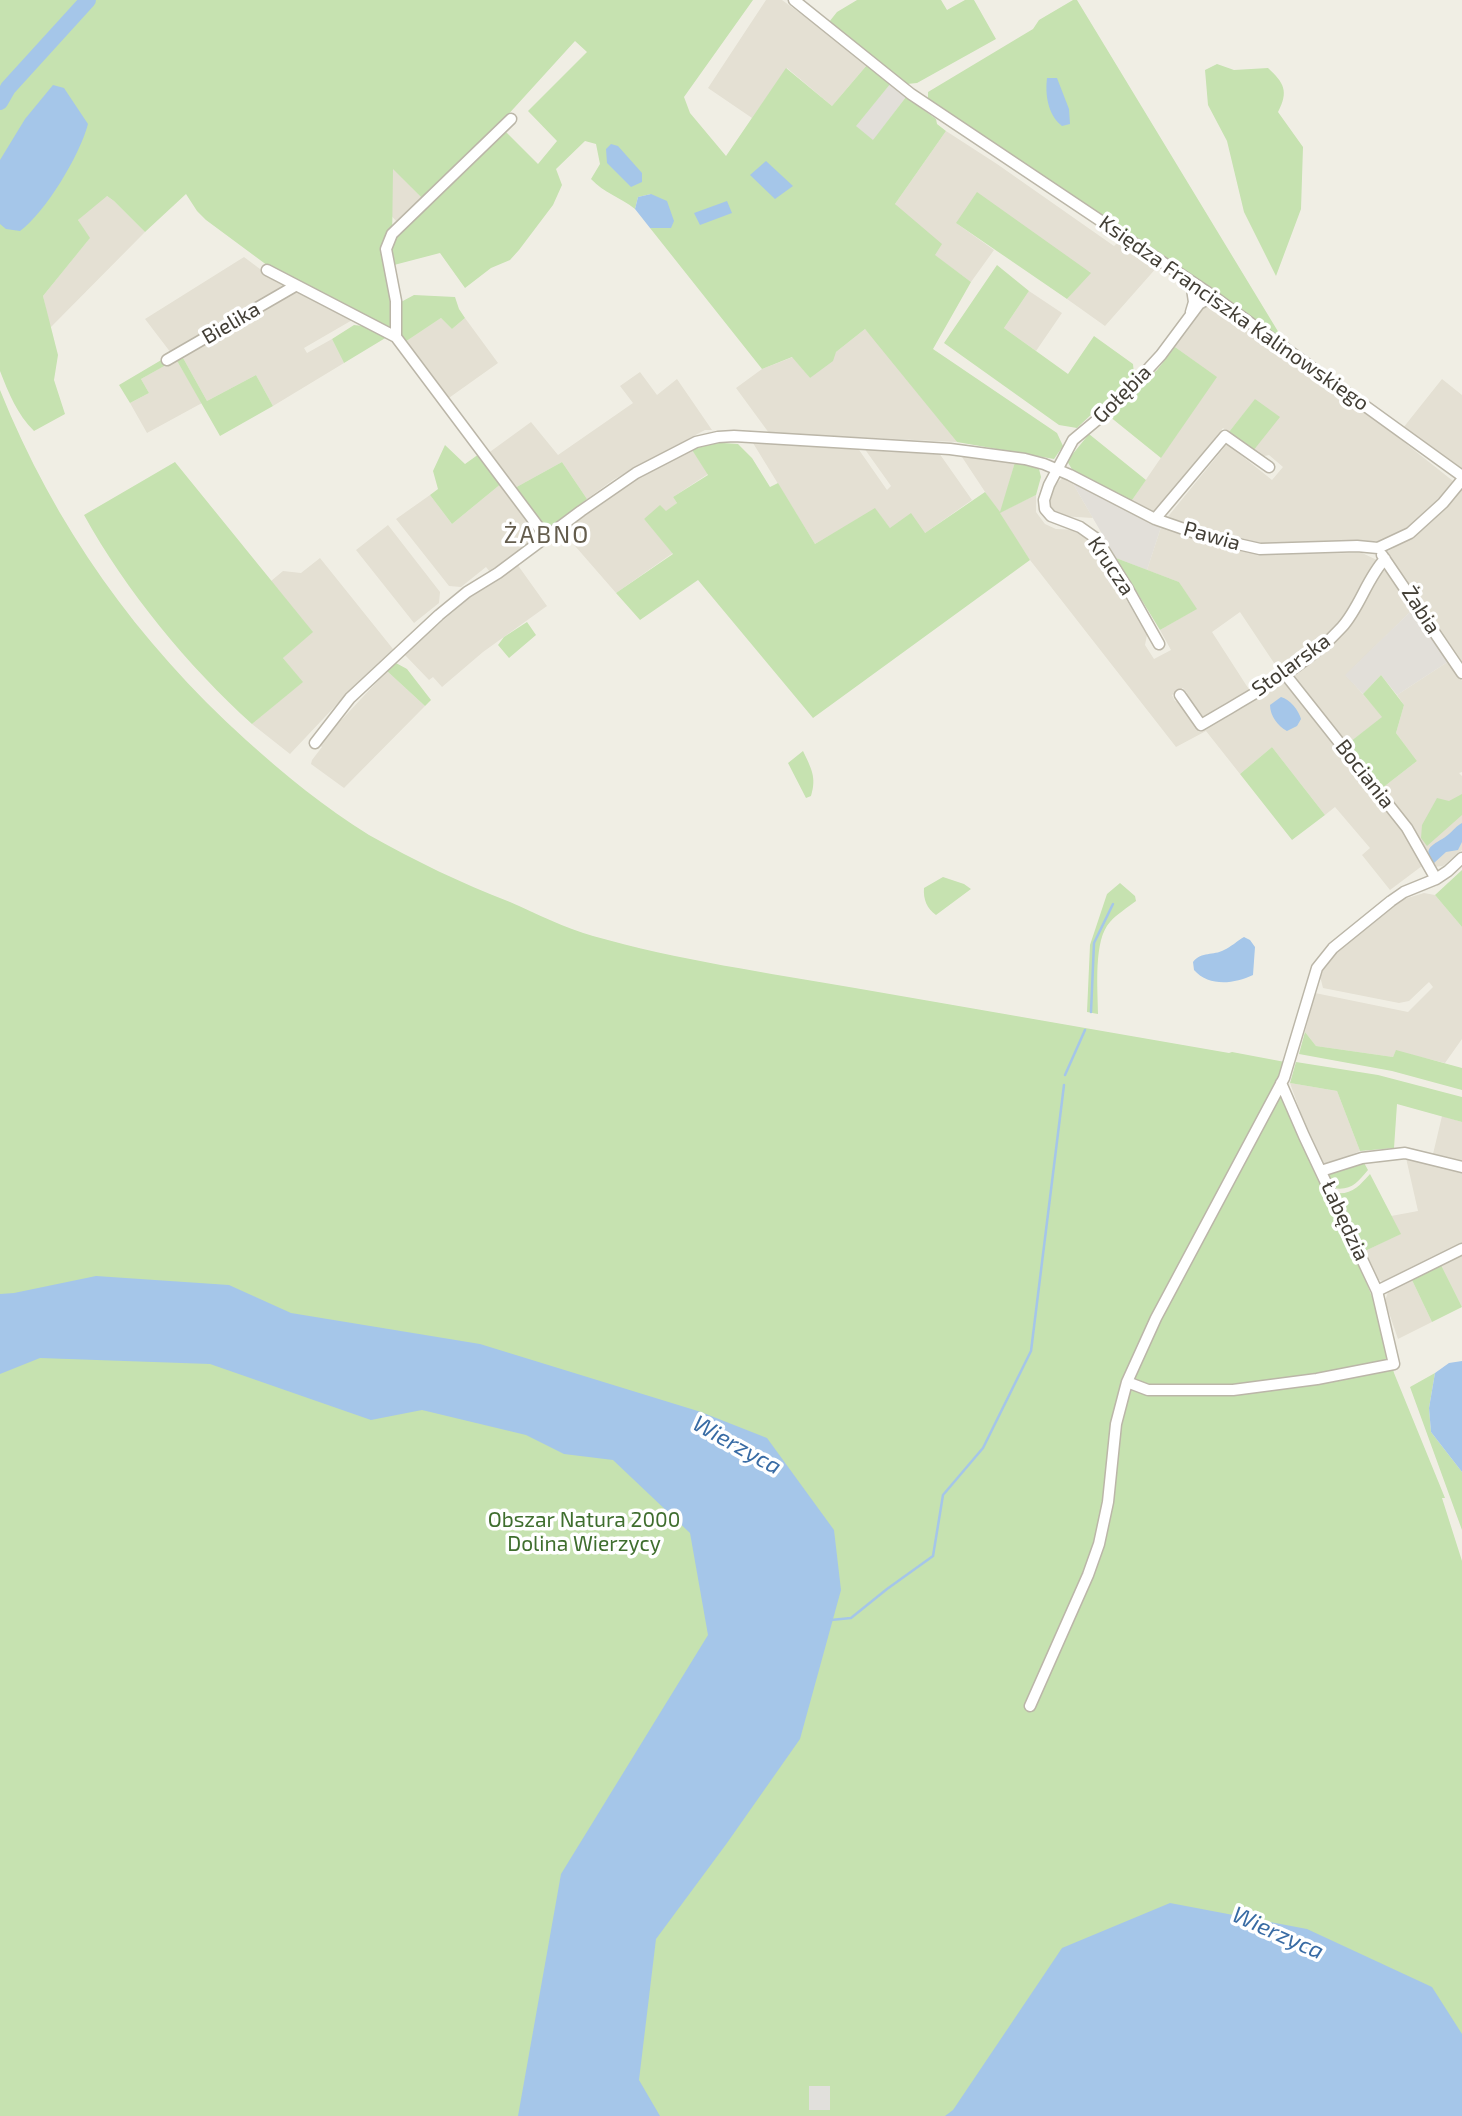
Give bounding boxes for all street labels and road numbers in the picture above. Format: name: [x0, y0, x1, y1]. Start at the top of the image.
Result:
street label: Księdza Franciszka Kalinowskiego: [1094, 210, 1374, 416]
street label: Bielika: [197, 296, 265, 350]
street label: Gołębia: [1088, 360, 1156, 428]
street label: Pawia: [1181, 516, 1243, 556]
street label: Krucza: [1082, 532, 1140, 600]
street label: Żabia: [1396, 581, 1446, 639]
street label: Stolarska: [1247, 628, 1335, 702]
street label: Bociania: [1330, 734, 1400, 814]
street label: Łabędzia: [1316, 1177, 1374, 1265]

